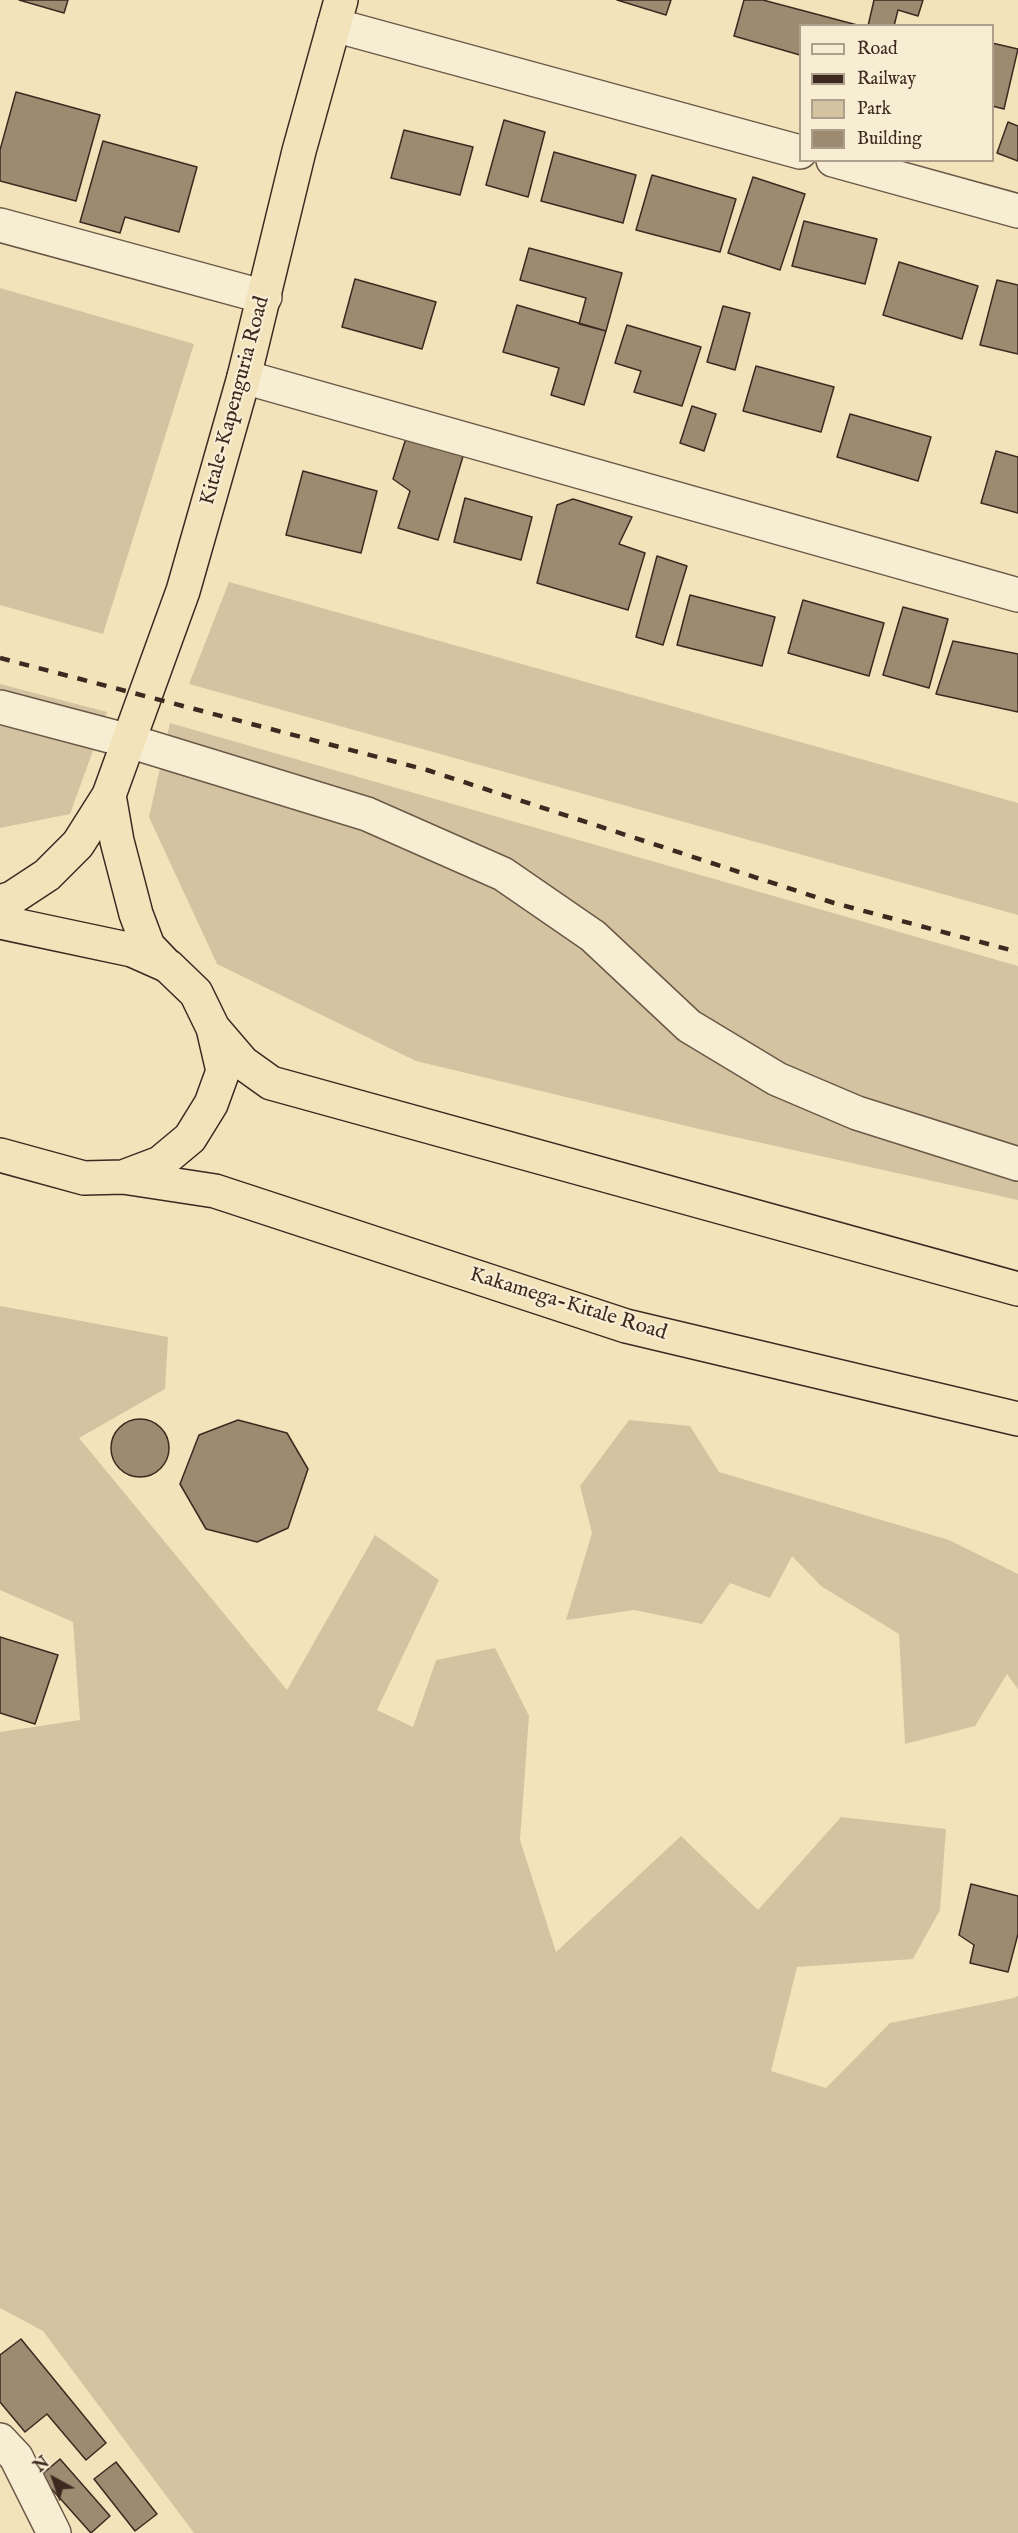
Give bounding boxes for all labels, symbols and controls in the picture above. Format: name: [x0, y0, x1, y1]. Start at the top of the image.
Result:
legend: [799, 24, 994, 162]
text: Road: [857, 38, 898, 61]
text: Railway: [857, 68, 916, 91]
text: Park: [857, 98, 891, 121]
text: Building: [857, 128, 922, 151]
street label: Kitale-Kapenguria Road: [196, 294, 276, 508]
street label: Kakamega-Kitale Road: [466, 1263, 670, 1347]
north arrow: [24, 2449, 84, 2509]
text: N: [31, 2453, 54, 2477]

